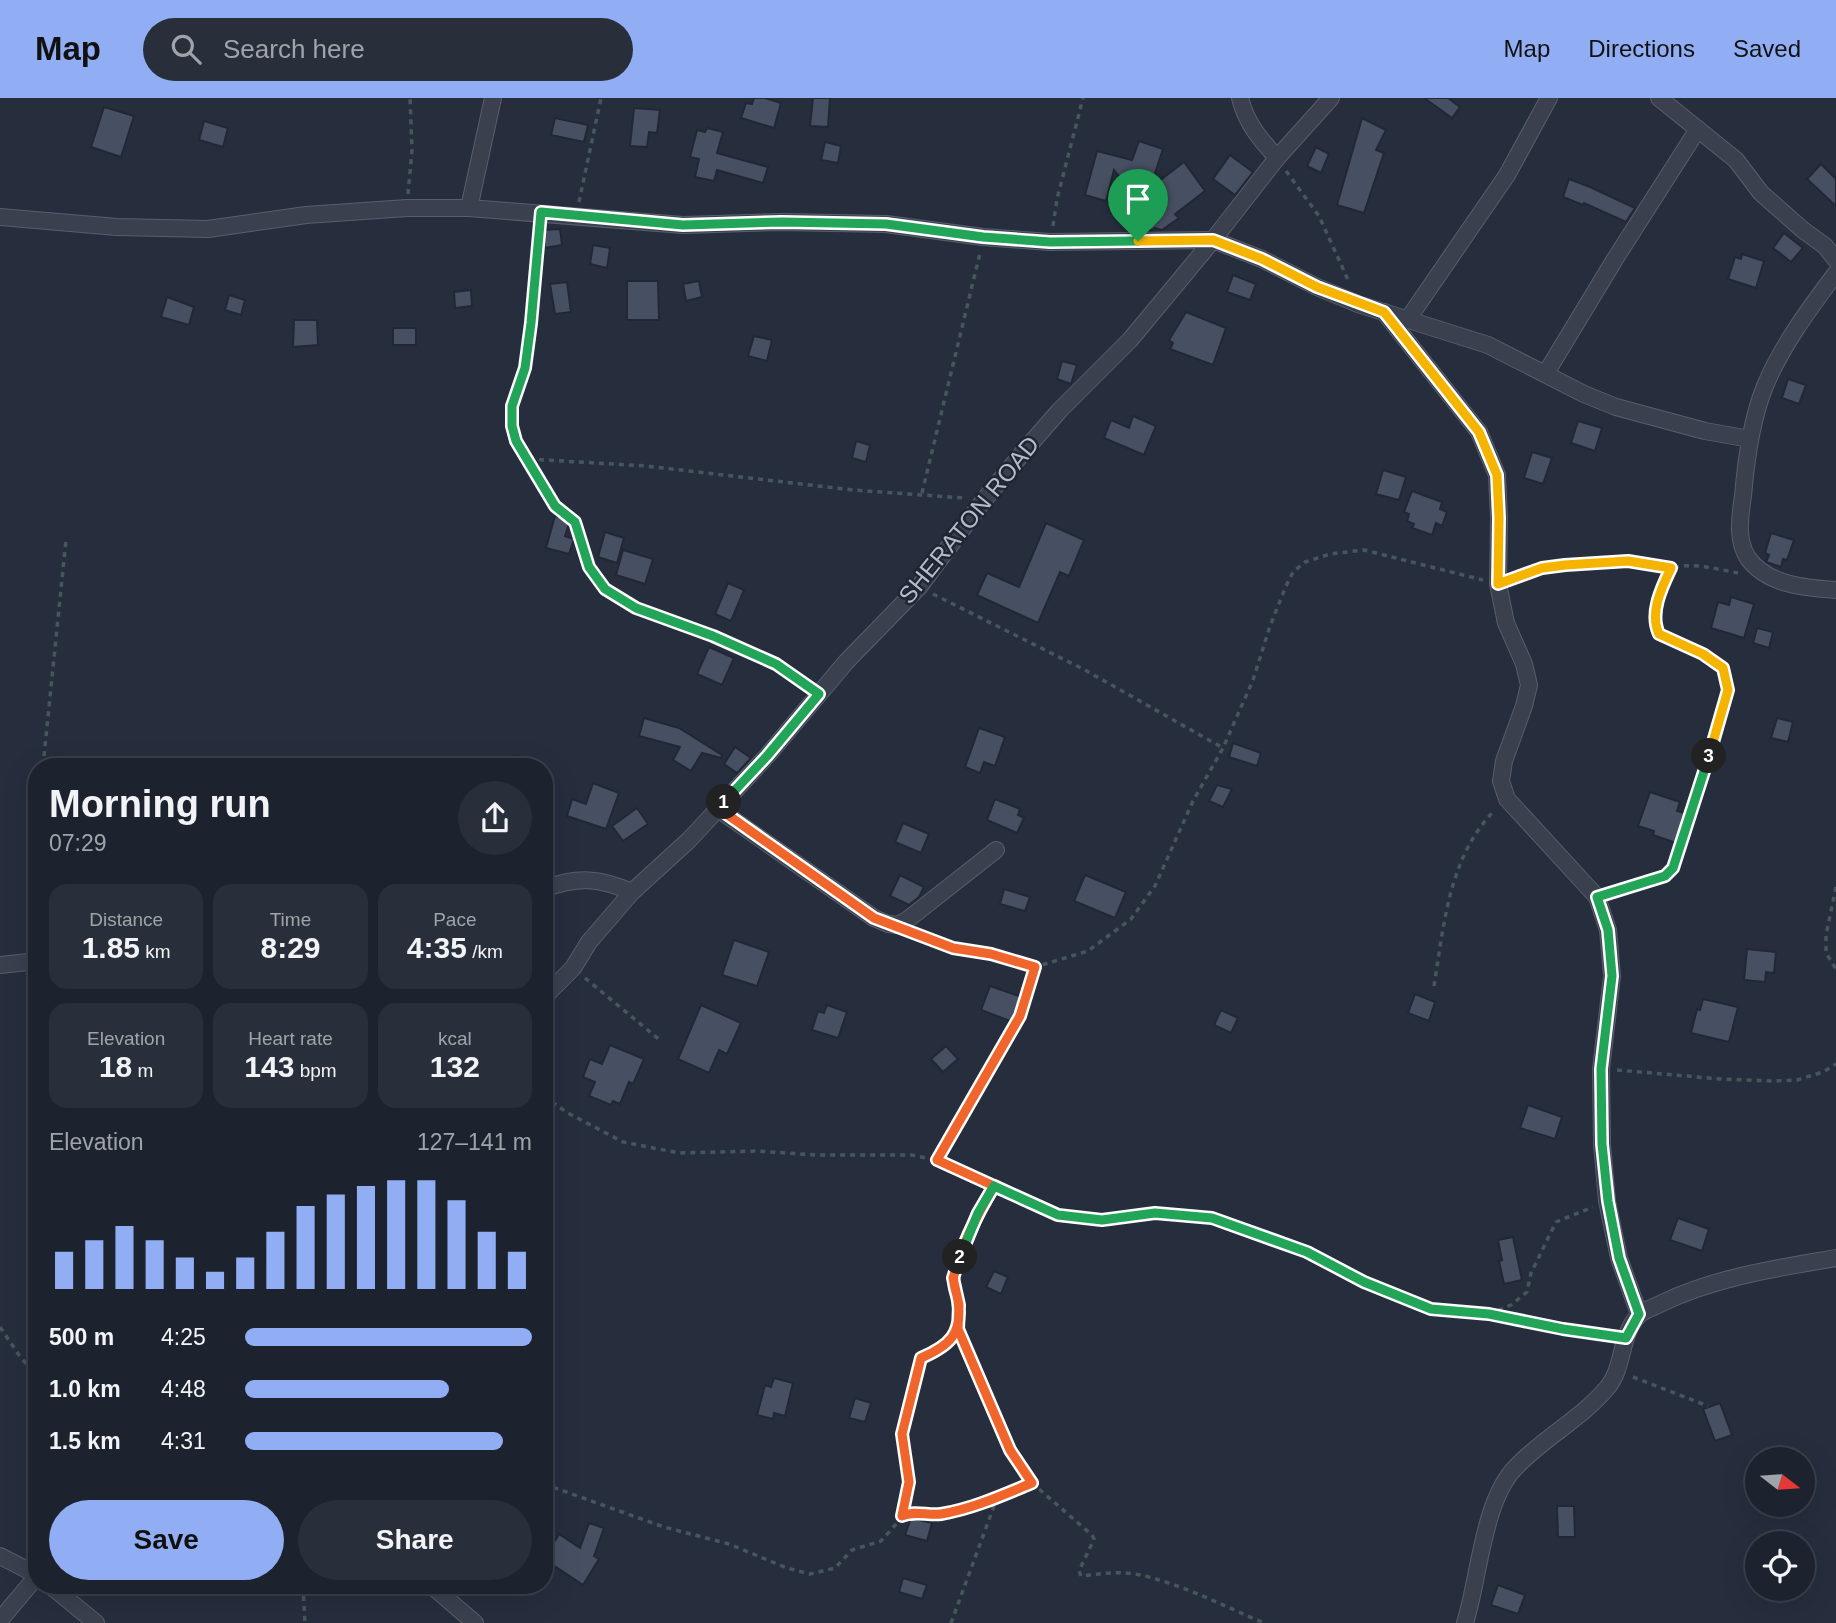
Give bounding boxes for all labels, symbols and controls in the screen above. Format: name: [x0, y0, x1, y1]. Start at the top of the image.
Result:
search box: [143, 18, 633, 81]
text: Map: [35, 30, 101, 67]
icon: search: [167, 30, 205, 68]
text: Search here: [223, 34, 365, 64]
text: Map: [1504, 35, 1550, 62]
text: Directions: [1588, 35, 1695, 62]
text: Saved: [1733, 35, 1801, 62]
pin: [1108, 169, 1168, 241]
icon: arrive: [1119, 180, 1157, 218]
street label: SHERATON ROAD: [893, 431, 1044, 609]
pin: 3: [1692, 738, 1726, 774]
text: 3: [1703, 745, 1714, 766]
button: share: [458, 781, 532, 855]
text: Morning run: [49, 783, 271, 825]
pin: 1: [706, 784, 742, 820]
text: 1: [718, 791, 729, 812]
text: 07:29: [49, 830, 107, 856]
text: Distance: [89, 909, 163, 930]
text: Time: [270, 909, 311, 930]
text: Pace: [433, 909, 476, 930]
text: 1.85: [82, 931, 140, 964]
text: 8:29: [260, 931, 321, 964]
text: 4:35: [407, 931, 467, 964]
text: km: [140, 941, 171, 962]
text: /km: [467, 941, 503, 962]
text: Elevation: [87, 1028, 165, 1049]
text: Heart rate: [248, 1028, 333, 1049]
text: kcal: [438, 1028, 472, 1049]
text: 18: [99, 1050, 132, 1083]
text: 143: [244, 1050, 294, 1083]
text: 132: [430, 1050, 480, 1083]
text: m: [132, 1060, 153, 1081]
text: bpm: [294, 1060, 337, 1081]
text: Elevation: [49, 1129, 144, 1155]
text: 127–141 m: [417, 1129, 532, 1155]
pin: 2: [942, 1240, 978, 1274]
text: 2: [954, 1246, 965, 1267]
text: 500 m: [49, 1324, 114, 1350]
text: 4:25: [161, 1324, 206, 1350]
text: 1.0 km: [49, 1376, 121, 1402]
text: 4:48: [161, 1376, 206, 1402]
text: 1.5 km: [49, 1428, 121, 1454]
text: 4:31: [161, 1428, 206, 1454]
north arrow: [1745, 1447, 1815, 1517]
map controls: [1745, 1447, 1815, 1601]
button: Save: [49, 1500, 284, 1580]
button: Share: [298, 1500, 532, 1580]
button: locate: [1745, 1531, 1815, 1601]

